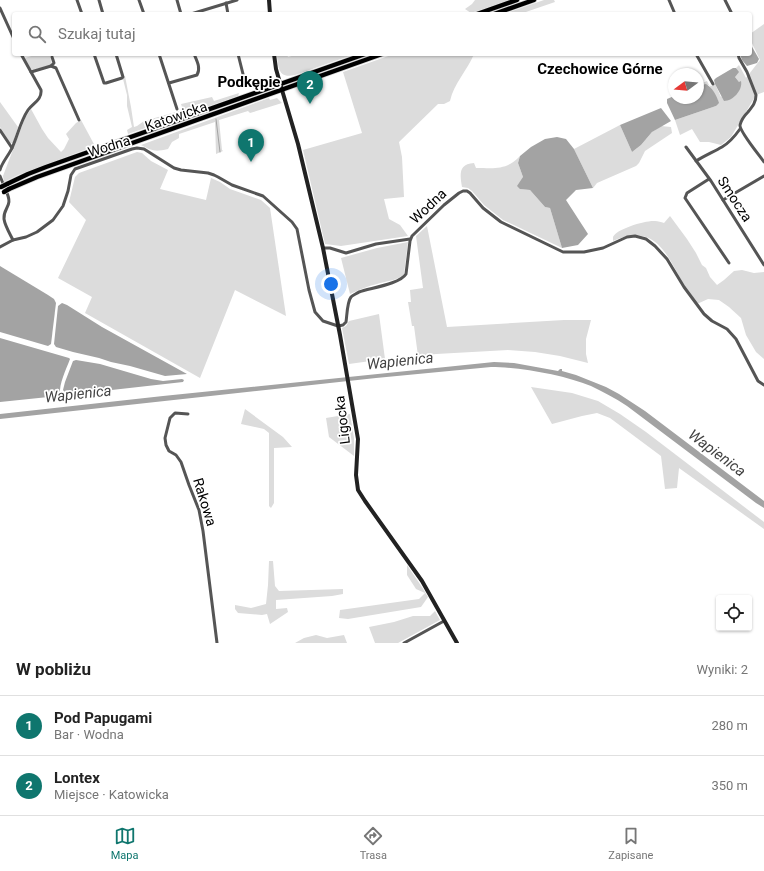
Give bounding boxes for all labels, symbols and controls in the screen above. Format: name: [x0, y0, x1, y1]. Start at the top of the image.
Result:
search box: [12, 12, 752, 56]
icon: search: [26, 23, 48, 45]
text: Szukaj tutaj: [58, 25, 136, 43]
district label: Czechowice Górne: [537, 60, 663, 78]
north arrow: [668, 68, 704, 104]
pin: 2: [297, 71, 323, 104]
district label: Podkępie: [218, 73, 280, 91]
street label: Katowicka: [143, 98, 209, 134]
pin: 1: [238, 129, 264, 162]
street label: Wodna: [86, 132, 132, 160]
street label: Smocza: [715, 173, 755, 225]
street label: Wodna: [407, 185, 449, 227]
your location: [321, 274, 341, 294]
water label: Wapienica: [366, 349, 434, 373]
water label: Wapienica: [44, 382, 112, 406]
street label: Ligocka: [331, 395, 353, 445]
water label: Wapienica: [685, 426, 749, 480]
street label: Rakowa: [190, 476, 220, 528]
map controls: [716, 595, 752, 631]
button: locate: [716, 595, 752, 631]
text: W pobliżu: [16, 659, 91, 679]
text: Wyniki: 2: [697, 662, 748, 677]
text: Pod Papugami: [54, 709, 152, 727]
text: 1: [25, 718, 33, 733]
text: 280 m: [711, 718, 748, 733]
text: Bar · Wodna: [54, 727, 124, 742]
text: Lontex: [54, 769, 100, 787]
text: 2: [25, 778, 33, 793]
text: 350 m: [711, 778, 748, 793]
text: Miejsce · Katowicka: [54, 787, 169, 802]
tab: Mapa: [111, 825, 138, 862]
tab: Trasa: [360, 825, 387, 862]
tab: Zapisane: [608, 825, 653, 862]

